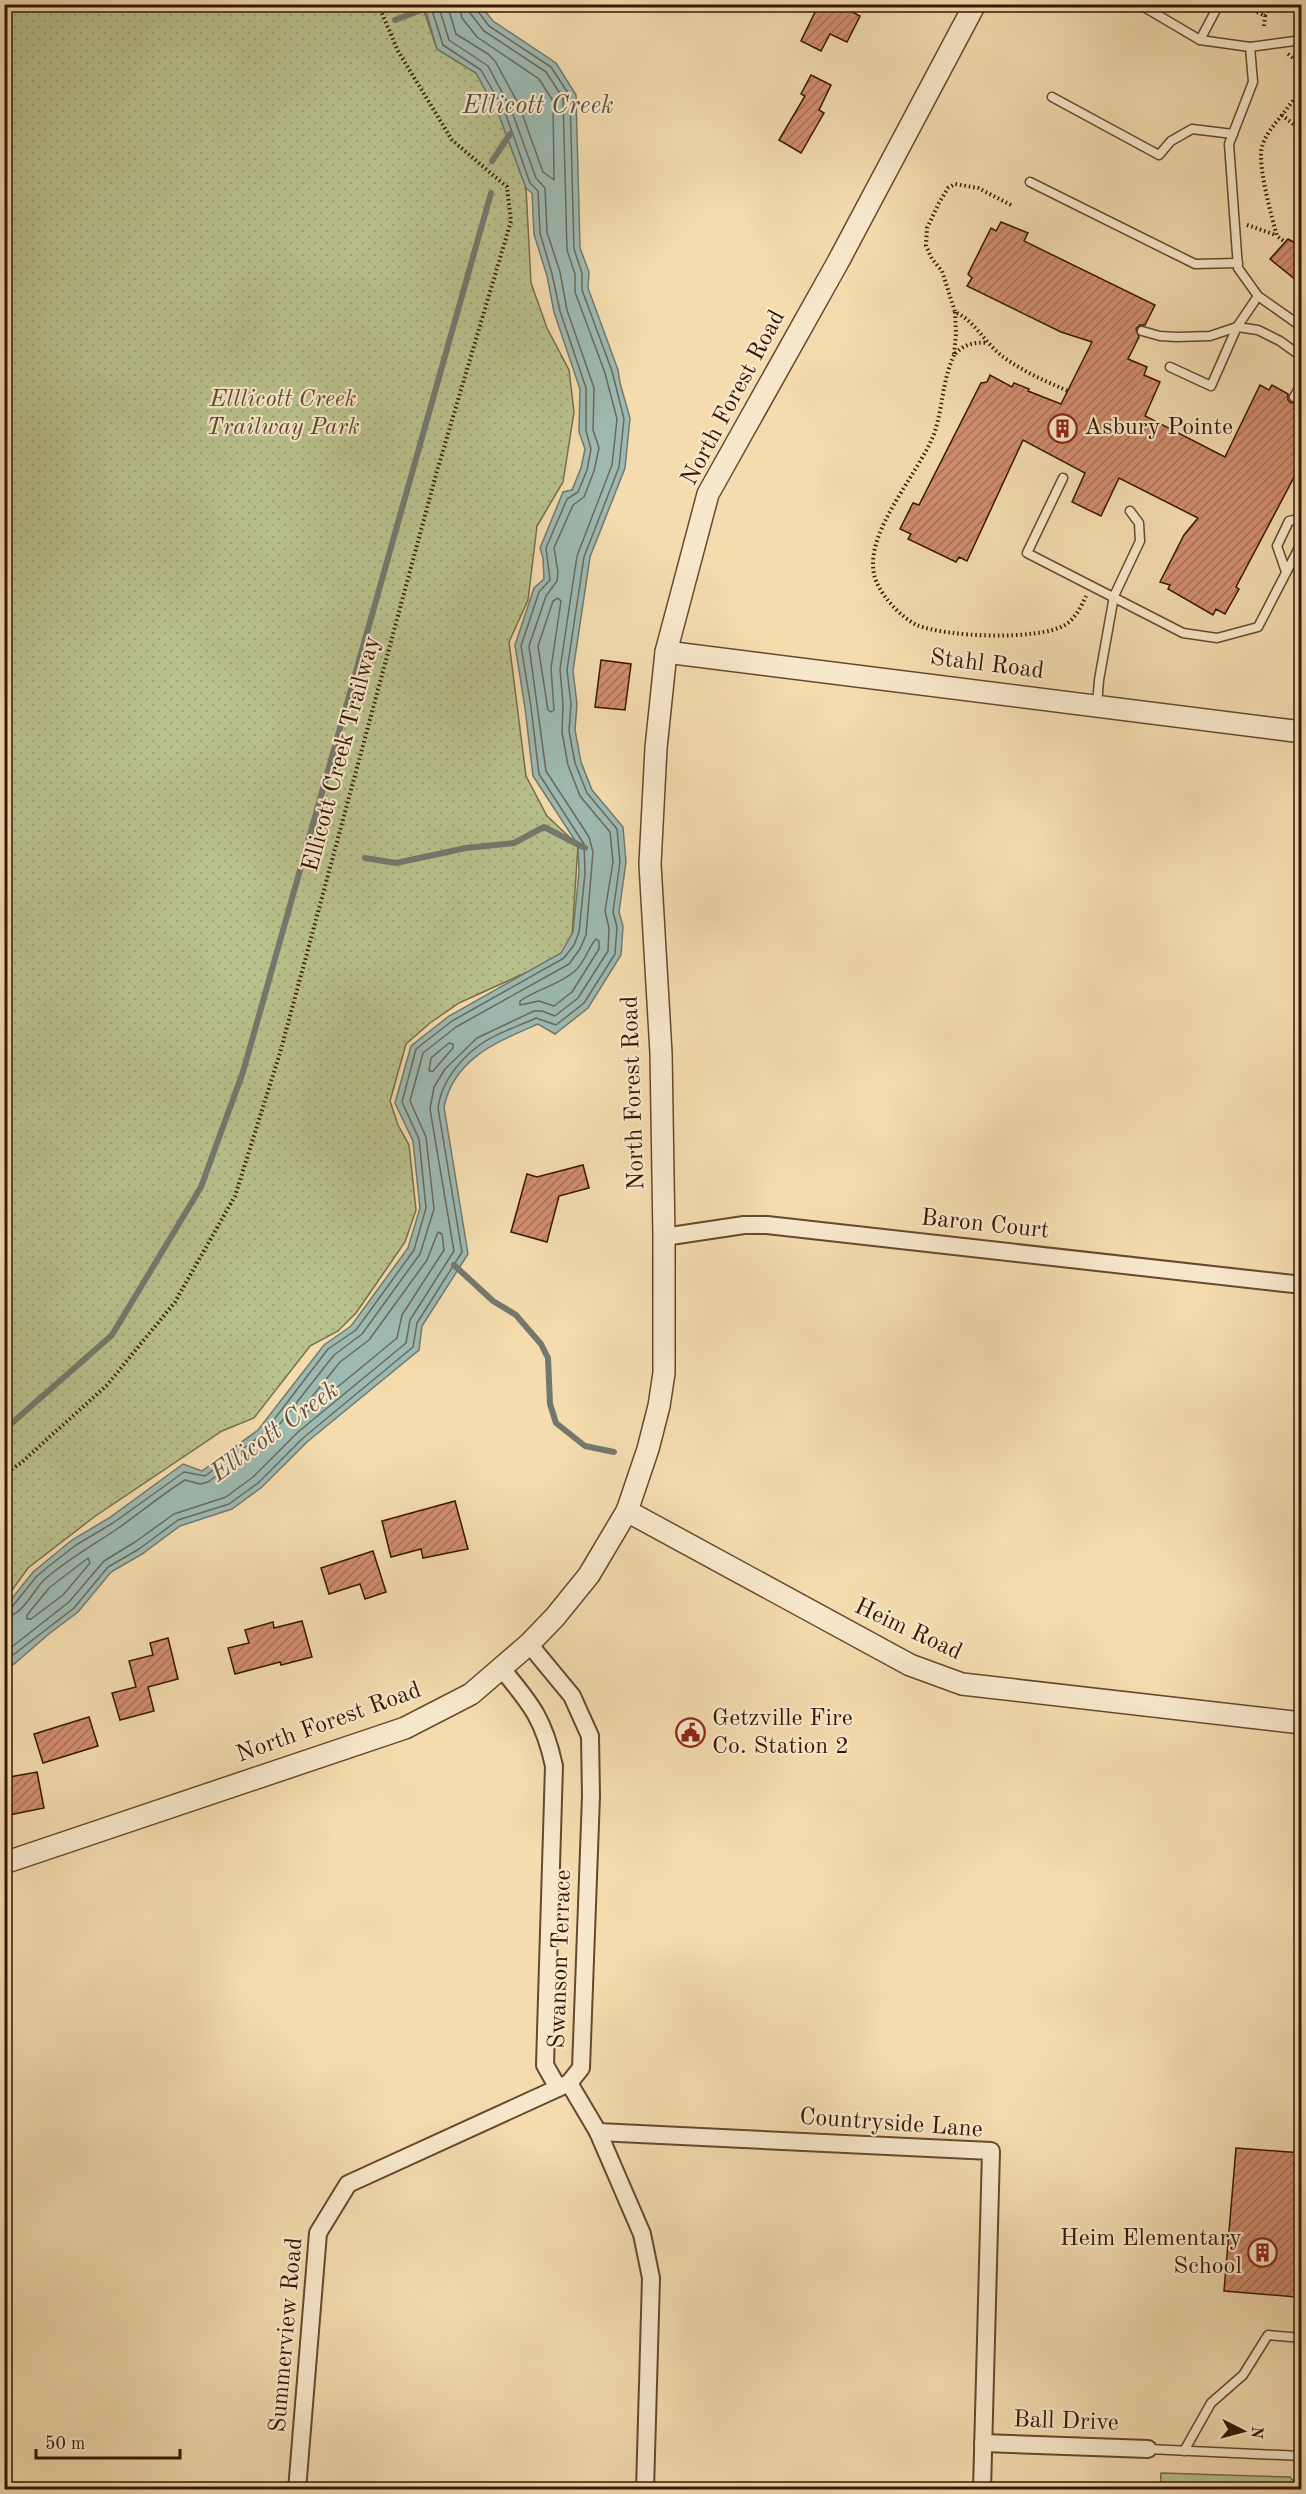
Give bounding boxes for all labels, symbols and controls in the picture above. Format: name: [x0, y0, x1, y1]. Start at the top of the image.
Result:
water label: Ellicott Creek: [461, 93, 614, 119]
street label: North Forest Road: [678, 306, 790, 490]
park label: Elllicott Creek Trailway Park: [206, 388, 360, 440]
building icon: Asbury Pointe: [1047, 412, 1079, 444]
place label: Asbury Pointe: [1084, 416, 1233, 440]
street label: Ellicott Creek Trailway: [299, 633, 385, 874]
street label: Stahl Road: [929, 646, 1045, 684]
street label: North Forest Road: [619, 995, 649, 1191]
street label: Baron Court: [920, 1206, 1050, 1244]
water label: Ellicott Creek: [205, 1377, 344, 1488]
street label: Heim Road: [851, 1595, 965, 1665]
street label: North Forest Road: [233, 1678, 425, 1768]
place label: Getzville Fire Co. Station 2: [712, 1707, 853, 1759]
public building icon: Getzville Fire Co. Station 2: [675, 1717, 707, 1749]
street label: Swanson Terrace: [546, 1869, 576, 2049]
street label: Countryside Lane: [798, 2106, 984, 2142]
place label: Heim Elementary School: [1060, 2227, 1242, 2279]
street label: Summerview Road: [267, 2236, 307, 2434]
building icon: Heim Elementary School: [1247, 2237, 1279, 2269]
north arrow: [1213, 2401, 1273, 2461]
street label: Ball Drive: [1013, 2408, 1119, 2436]
scale bar: [36, 2422, 180, 2460]
text: N: [1247, 2425, 1265, 2440]
text: 50 m: [45, 2435, 85, 2453]

